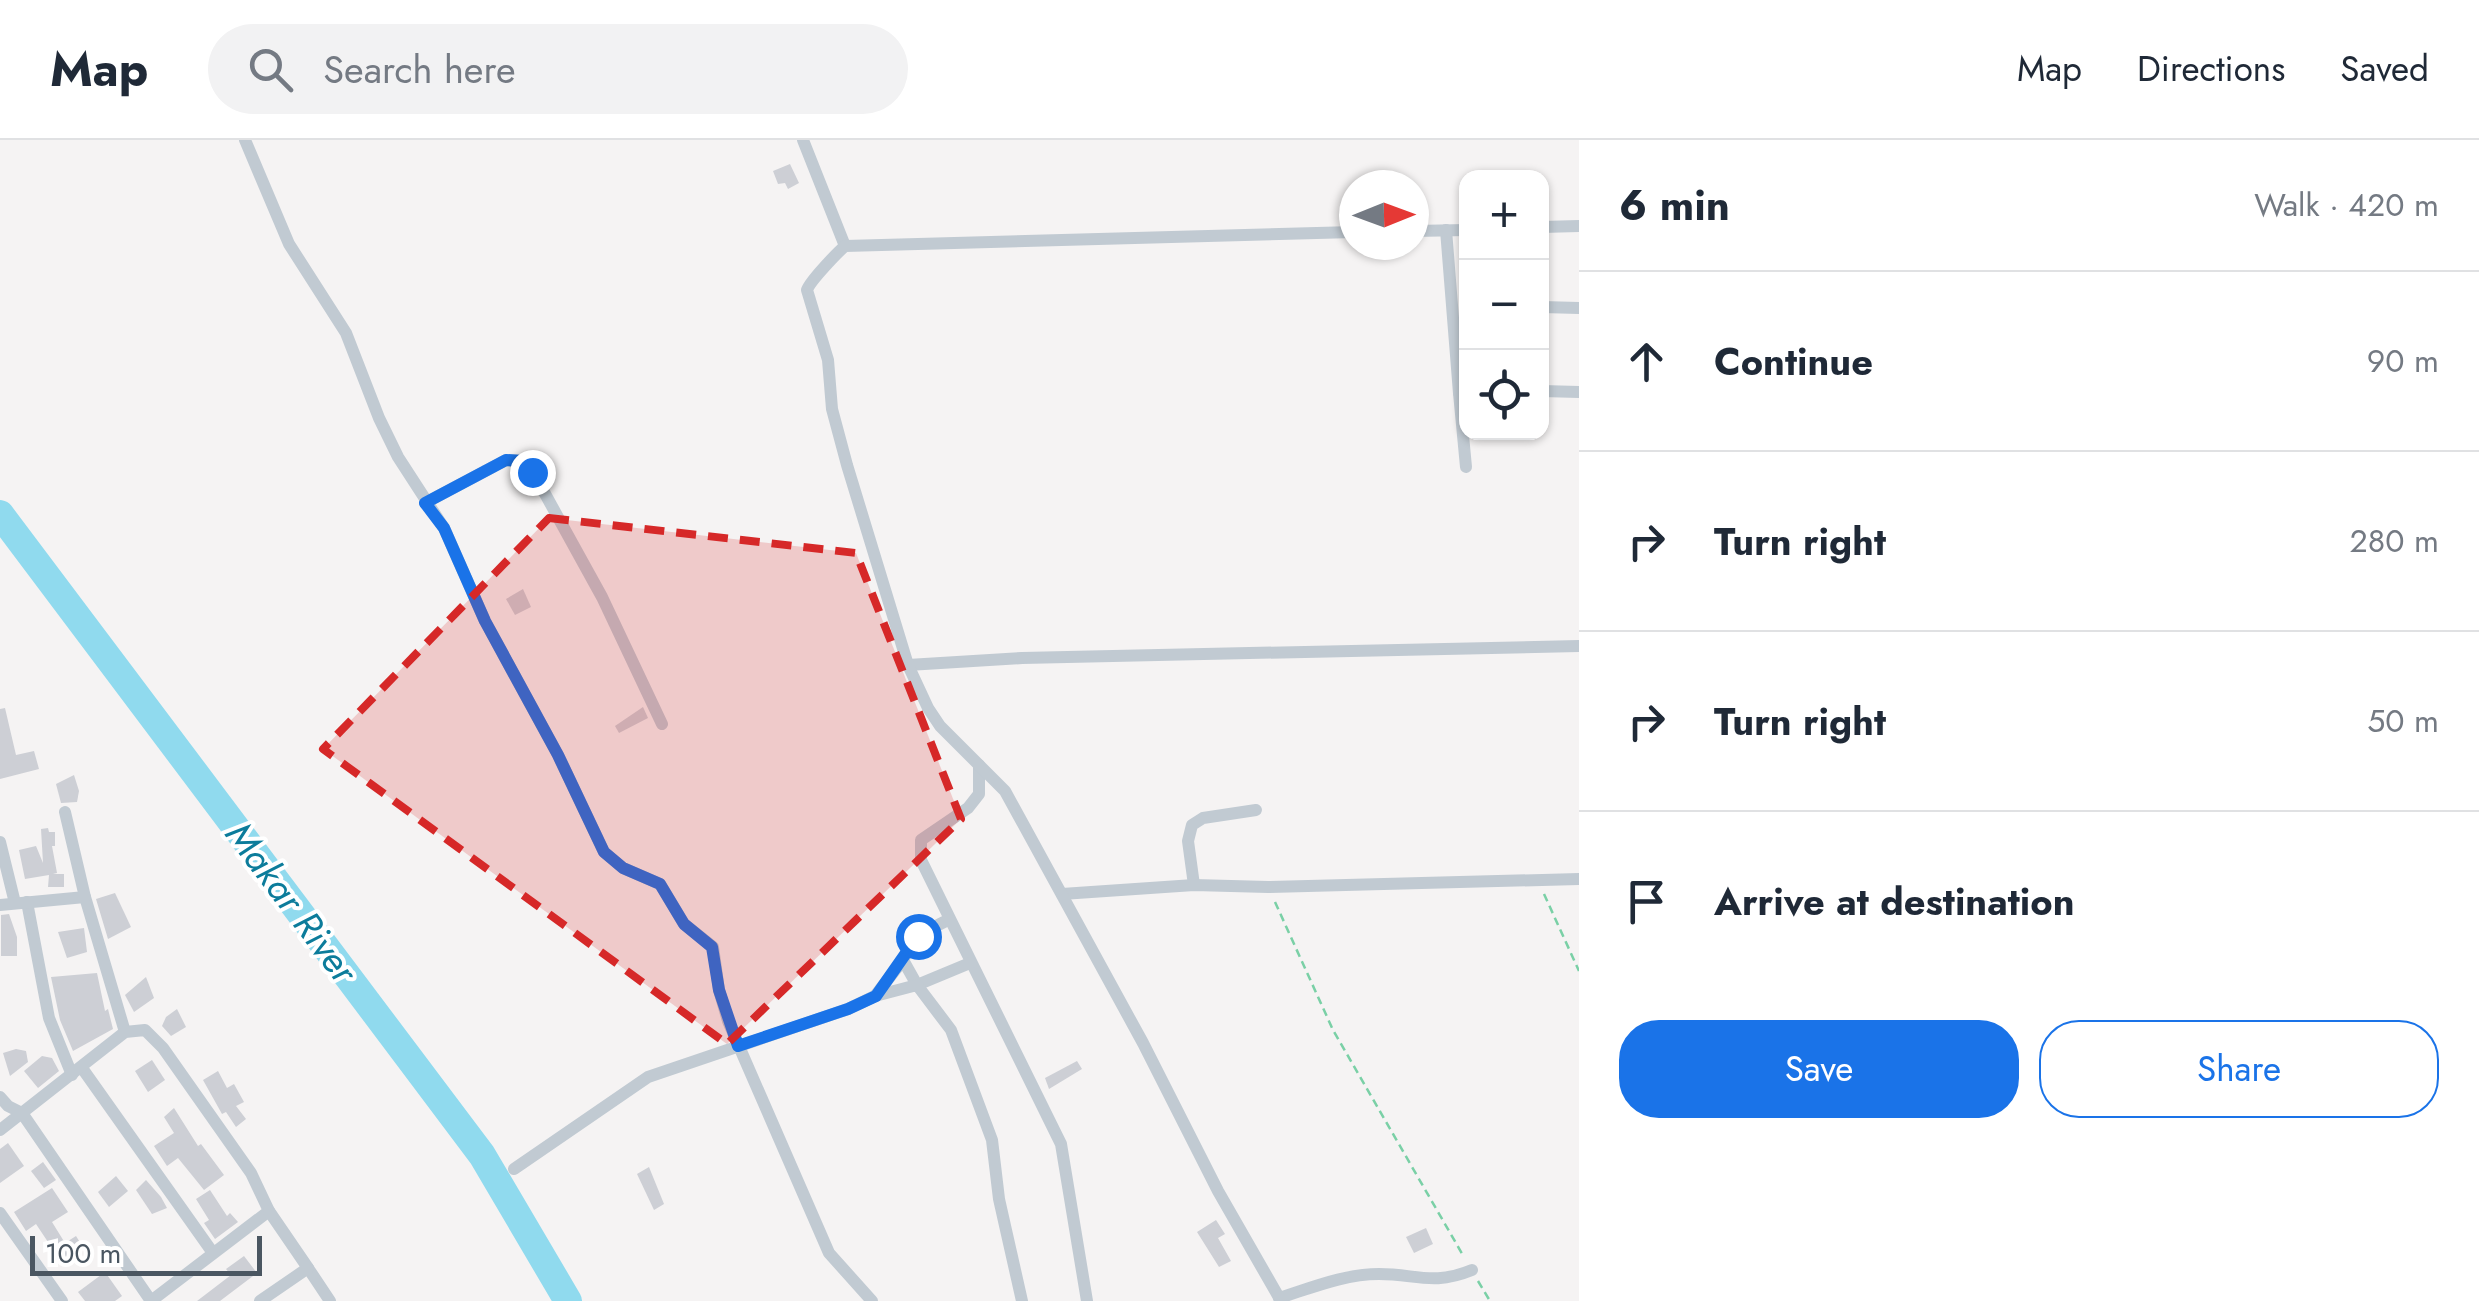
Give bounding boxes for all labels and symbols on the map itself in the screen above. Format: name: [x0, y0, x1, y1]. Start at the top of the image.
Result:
north arrow: [1339, 170, 1429, 260]
route end: [510, 450, 556, 496]
water label: Makar River: [213, 810, 372, 996]
route start: [896, 914, 942, 960]
scale bar: [30, 1231, 262, 1276]

